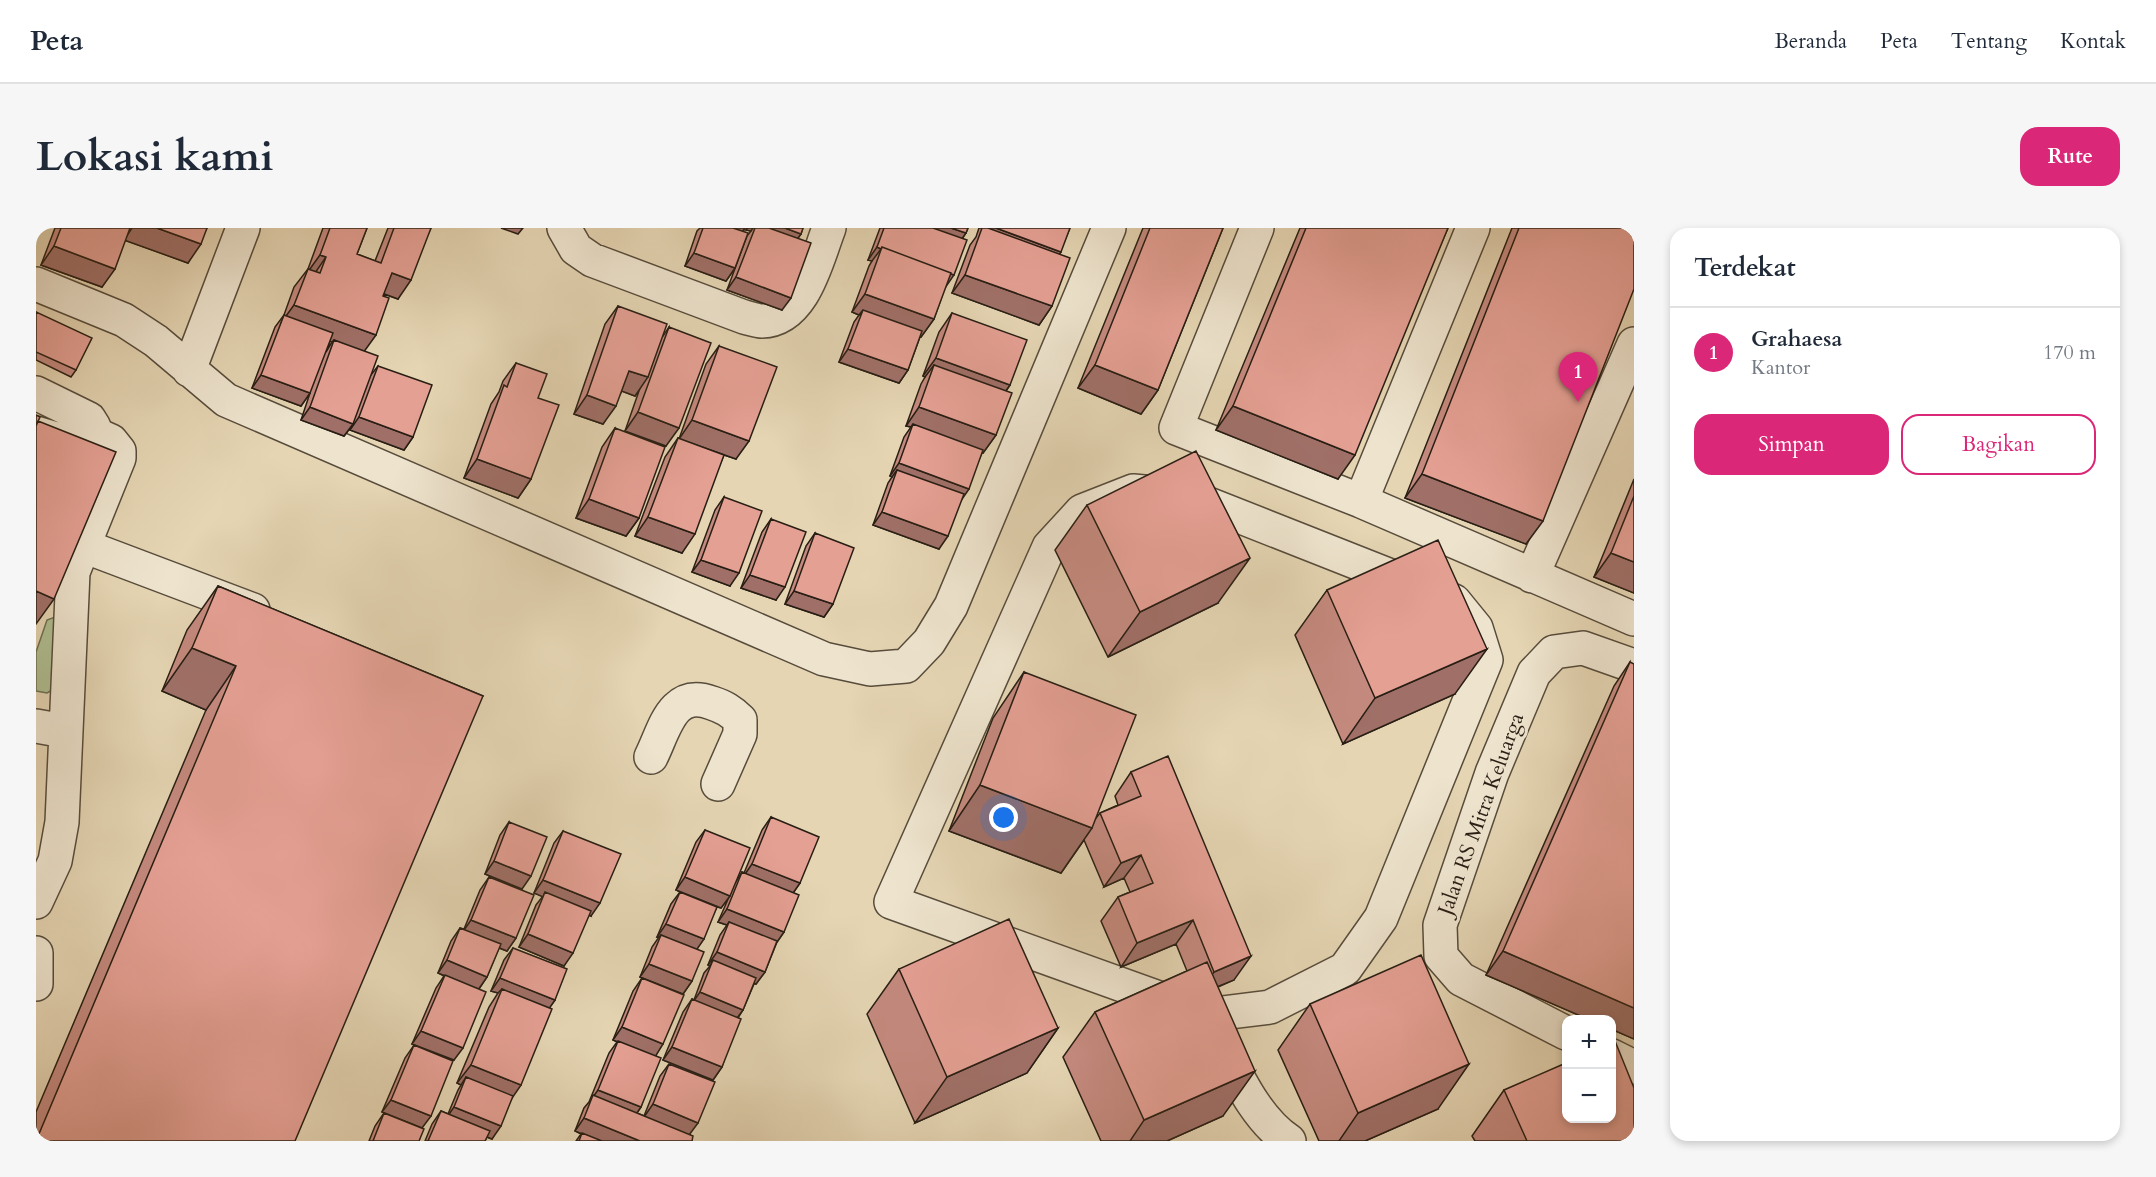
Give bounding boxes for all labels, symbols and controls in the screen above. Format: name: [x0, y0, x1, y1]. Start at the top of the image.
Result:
text: Peta: [30, 22, 83, 60]
text: Beranda: [1774, 27, 1847, 56]
text: Peta: [1880, 27, 1918, 56]
text: Tentang: [1951, 27, 2027, 56]
text: Kontak: [2060, 27, 2126, 56]
button: Rute: [2020, 127, 2120, 186]
text: Lokasi kami: [36, 128, 274, 185]
text: Terdekat: [1694, 250, 1796, 285]
text: Grahaesa: [1751, 324, 1842, 354]
text: 1: [1708, 339, 1719, 366]
text: 170 m: [2043, 339, 2096, 366]
pin: 1: [1558, 352, 1598, 402]
text: Kantor: [1751, 354, 1810, 381]
button: Simpan: [1694, 414, 1889, 475]
button: Bagikan: [1901, 414, 2096, 475]
street label: Jalan RS Mitra Keluarga: [1430, 709, 1531, 922]
your location: [989, 803, 1018, 832]
map controls: [1562, 1015, 1616, 1123]
button: +: [1562, 1015, 1616, 1069]
button: −: [1562, 1069, 1616, 1123]

